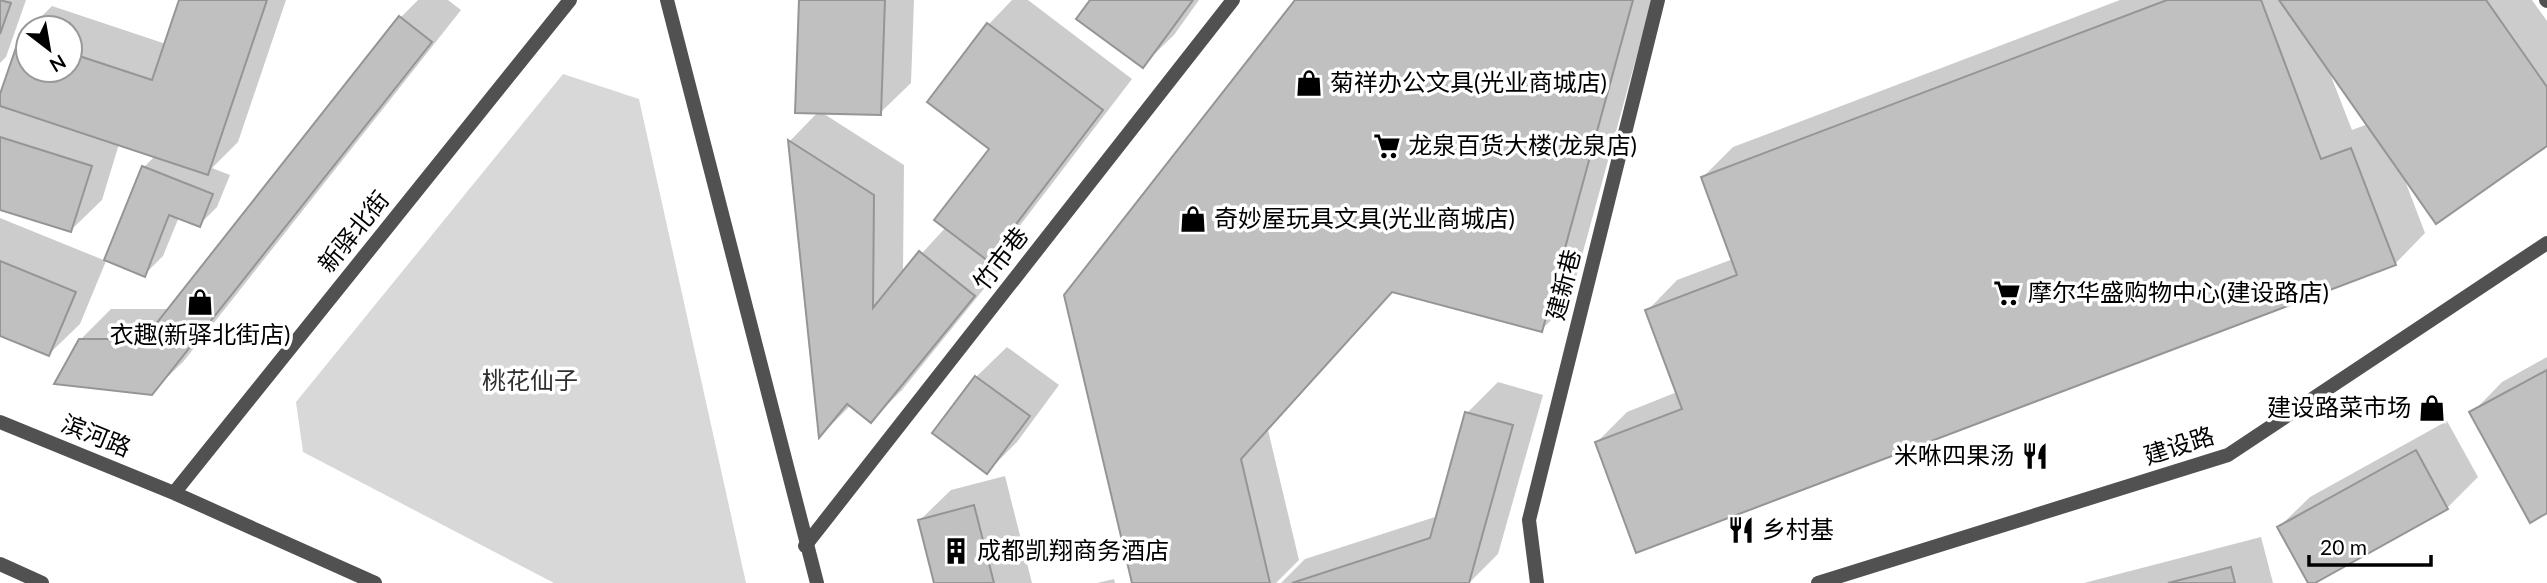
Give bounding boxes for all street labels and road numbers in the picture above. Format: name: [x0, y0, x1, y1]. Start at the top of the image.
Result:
street label: 新驿北街: [311, 185, 394, 277]
street label: 竹市巷: [966, 221, 1033, 295]
street label: 建新巷: [1540, 246, 1585, 323]
street label: 滨河路: [58, 408, 135, 462]
street label: 建设路: [2140, 420, 2217, 469]

